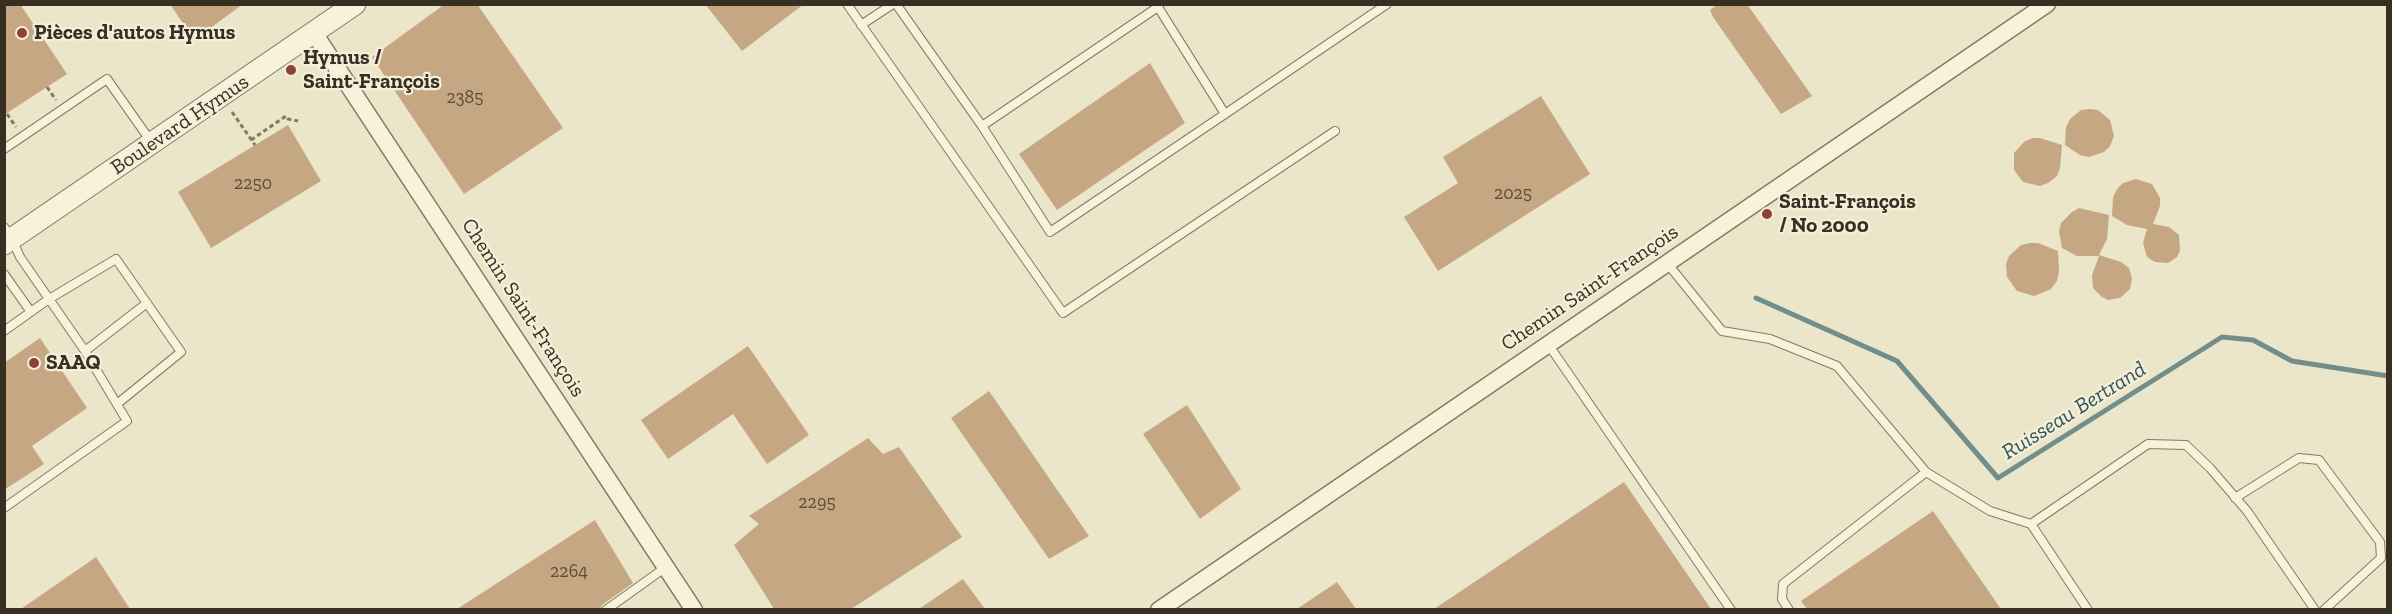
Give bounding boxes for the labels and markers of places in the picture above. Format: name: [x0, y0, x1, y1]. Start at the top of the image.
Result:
place label: Pièces d'autos Hymus: [34, 20, 235, 46]
marker: Pièces d'autos Hymus: [15, 26, 29, 40]
place label: Hymus / Saint-François: [303, 45, 440, 95]
marker: Hymus / Saint-François: [284, 63, 298, 77]
place label: Saint-François / No 2000: [1779, 189, 1916, 239]
marker: Saint-François / No 2000: [1760, 207, 1774, 221]
place label: SAAQ: [46, 350, 101, 376]
marker: SAAQ: [27, 356, 41, 370]

